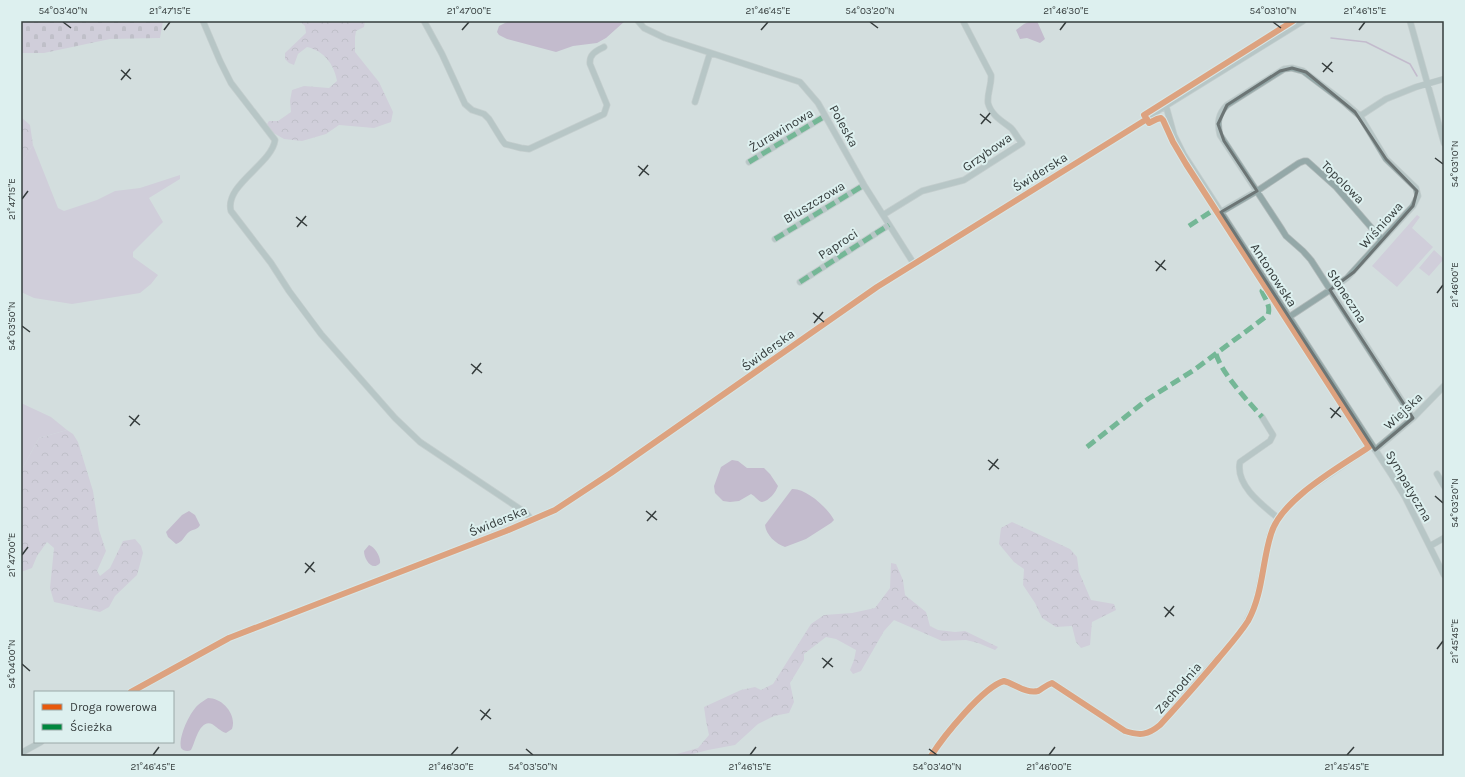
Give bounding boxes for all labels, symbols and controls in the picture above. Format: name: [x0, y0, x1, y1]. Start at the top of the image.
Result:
text: 54°03'40"N: [38, 5, 88, 17]
text: 21°47'15"E: [149, 5, 191, 17]
text: 21°47'00"E: [447, 5, 491, 17]
text: 21°46'45"E: [745, 5, 791, 17]
text: 54°03'20"N: [845, 5, 895, 17]
text: 21°46'30"E: [1043, 5, 1089, 17]
text: 54°03'10"N: [1250, 5, 1296, 17]
text: 21°46'15"E: [1344, 5, 1386, 17]
street label: Poleska: [826, 102, 862, 150]
street label: Żurawinowa: [746, 105, 816, 155]
street label: Grzybowa: [959, 130, 1015, 174]
text: 54°03'10"N: [1449, 141, 1461, 187]
street label: Świderska: [1009, 148, 1070, 195]
street label: Topolowa: [1318, 157, 1368, 207]
text: 21°47'15"E: [6, 178, 18, 220]
street label: Bluszczowa: [780, 178, 848, 226]
street label: Wiśniowa: [1356, 199, 1406, 251]
street label: Paproci: [815, 226, 861, 262]
street label: Antonowska: [1248, 240, 1300, 310]
text: 21°46'00"E: [1449, 262, 1461, 308]
street label: Słoneczna: [1324, 266, 1370, 326]
text: 54°03'50"N: [6, 301, 18, 351]
street label: Świderska: [738, 325, 797, 374]
street label: Wiejska: [1380, 389, 1426, 433]
street label: Sympatyczna: [1383, 448, 1435, 524]
text: 54°03'20"N: [1449, 478, 1461, 528]
street label: Świderska: [466, 502, 529, 539]
text: 21°47'00"E: [6, 533, 18, 577]
text: 21°45'45"E: [1449, 619, 1461, 664]
text: 54°04'00"N: [6, 639, 18, 689]
street label: Zachodnia: [1152, 659, 1204, 717]
legend: [34, 691, 174, 743]
text: Droga rowerowa: [70, 700, 157, 714]
text: Ścieżka: [70, 719, 112, 734]
text: 21°46'45"E: [130, 761, 176, 773]
text: 21°46'30"E: [428, 761, 474, 773]
text: 54°03'50"N: [508, 761, 558, 773]
text: 21°46'15"E: [729, 761, 771, 773]
text: 54°03'40"N: [912, 761, 962, 773]
text: 21°46'00"E: [1026, 761, 1072, 773]
text: 21°45'45"E: [1325, 761, 1370, 773]

